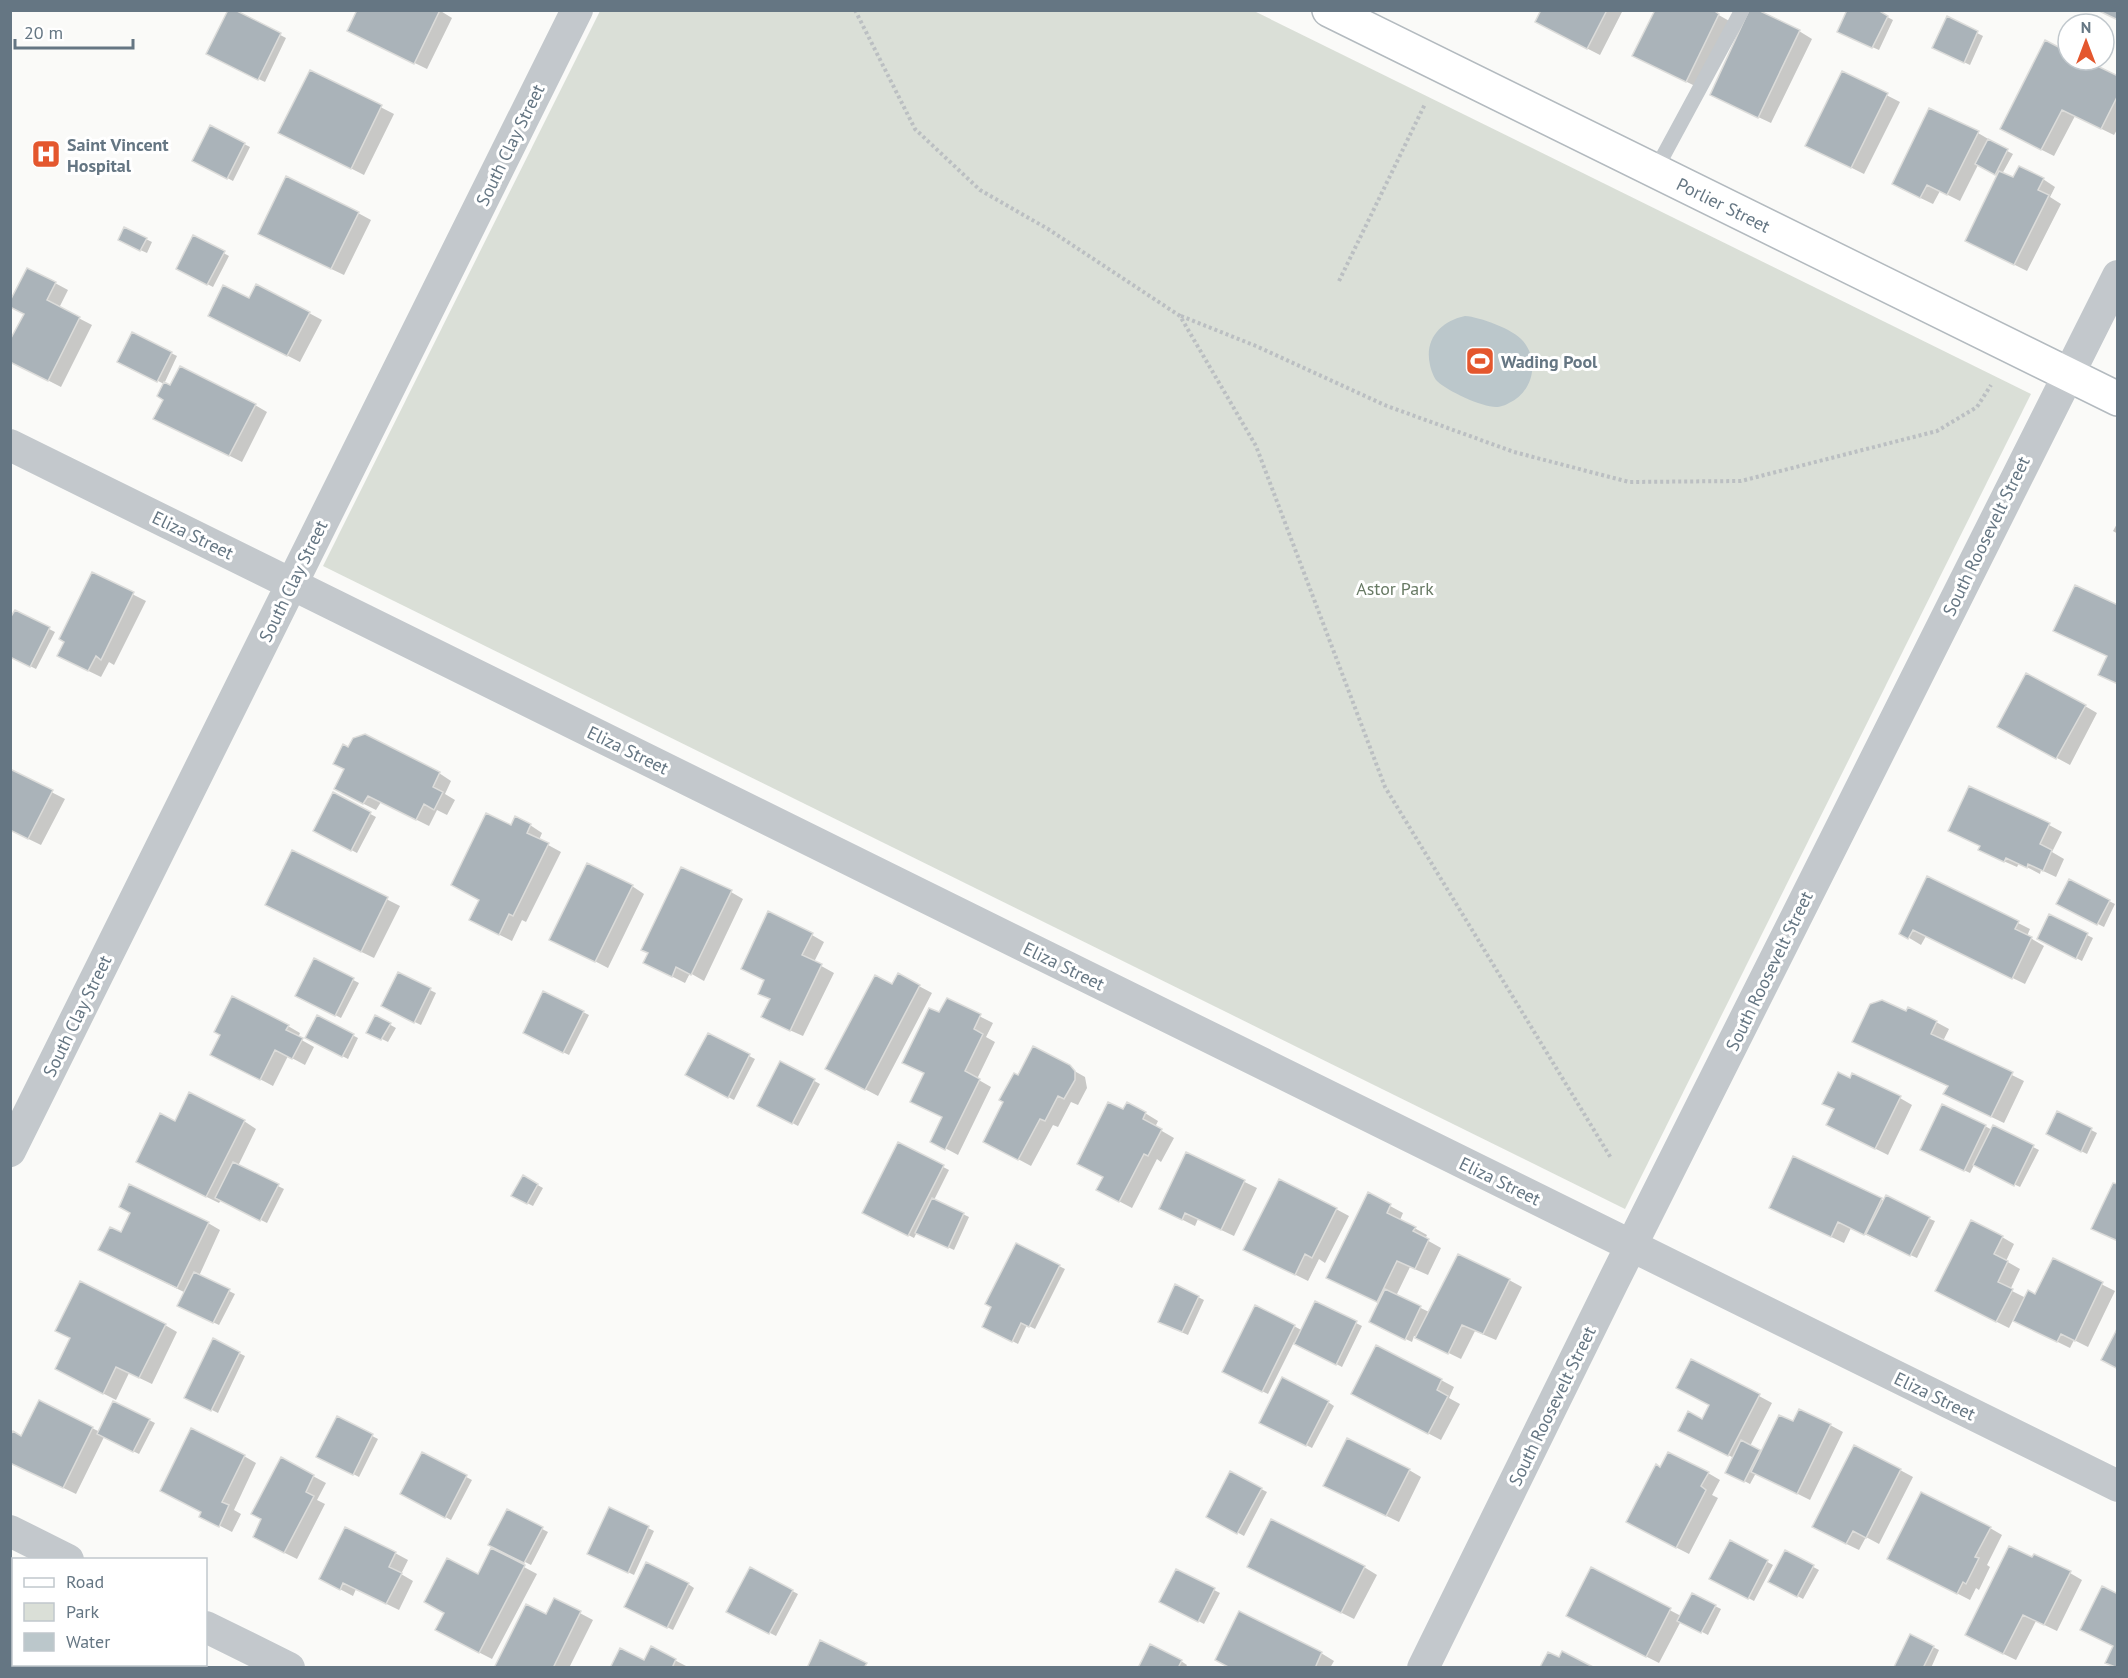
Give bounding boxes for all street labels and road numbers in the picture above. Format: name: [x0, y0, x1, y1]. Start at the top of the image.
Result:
street label: South Clay Street: [471, 80, 549, 210]
street label: Porlier Street: [1673, 172, 1774, 237]
street label: South Roosevelt Street: [1937, 452, 2035, 620]
street label: Eliza Street: [149, 505, 237, 565]
street label: South Clay Street: [254, 516, 332, 646]
street label: Eliza Street: [584, 720, 672, 780]
street label: South Roosevelt Street: [1720, 887, 1818, 1055]
street label: Eliza Street: [1020, 936, 1108, 996]
street label: South Clay Street: [38, 951, 116, 1081]
street label: Eliza Street: [1456, 1151, 1544, 1211]
street label: South Roosevelt Street: [1503, 1322, 1601, 1490]
street label: Eliza Street: [1891, 1366, 1979, 1426]

